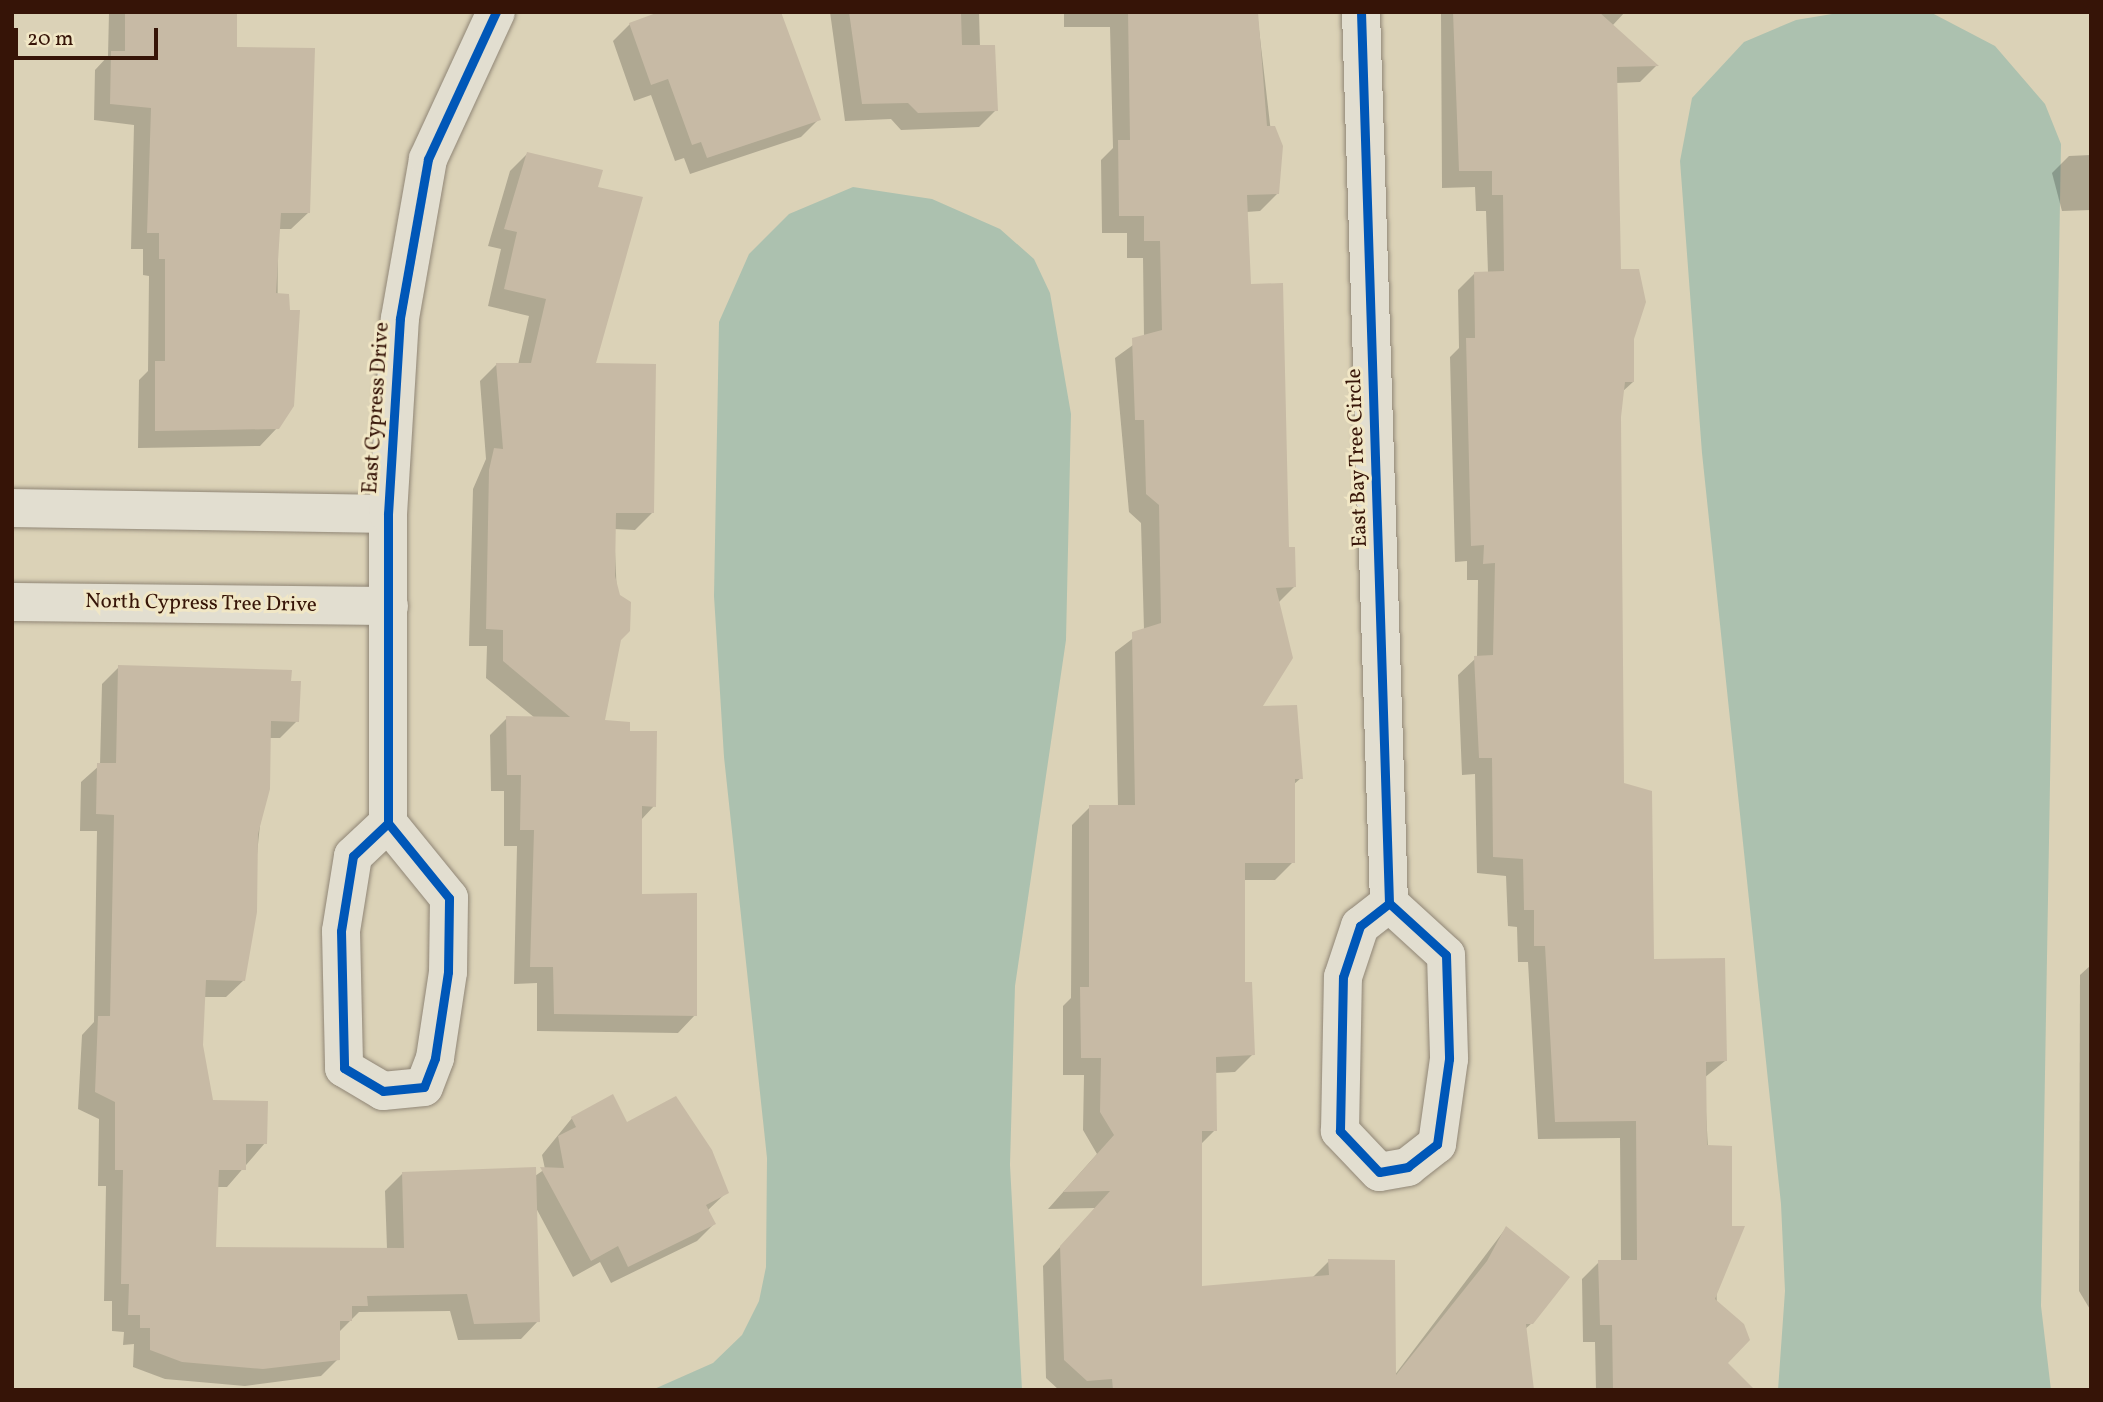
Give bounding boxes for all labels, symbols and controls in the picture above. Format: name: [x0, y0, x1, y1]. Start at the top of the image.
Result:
scale bar: [18, 14, 161, 58]
text: 20 m: [27, 25, 73, 54]
street label: East Cypress Drive: [358, 321, 396, 495]
street label: East Bay Tree Circle: [1342, 367, 1374, 549]
street label: North Cypress Tree Drive: [85, 589, 317, 619]

